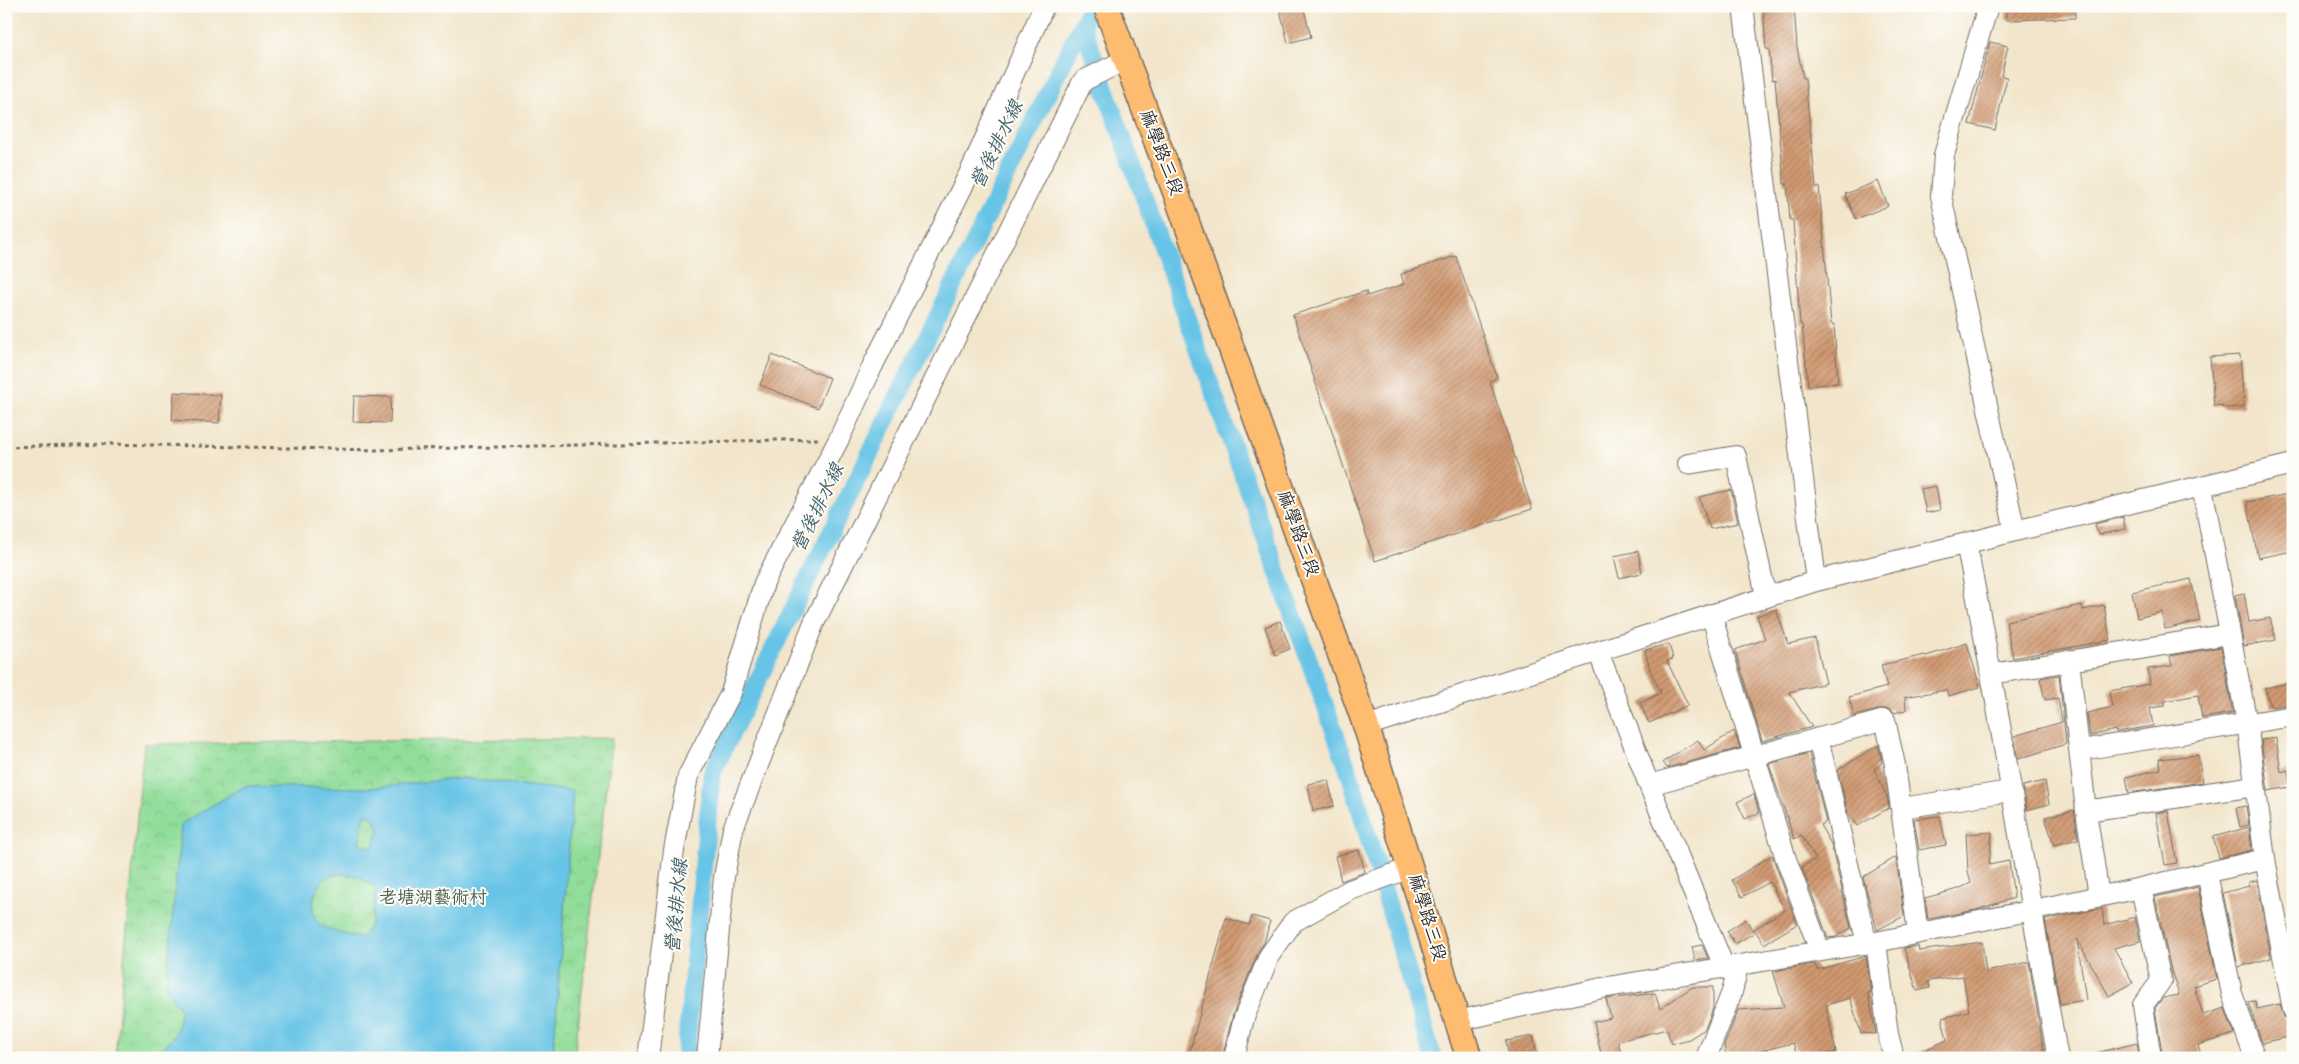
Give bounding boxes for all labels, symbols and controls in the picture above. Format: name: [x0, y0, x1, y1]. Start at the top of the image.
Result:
water label: 營後排水線: [965, 95, 1031, 194]
street label: 麻學路三段: [1132, 106, 1188, 200]
water label: 營後排水線: [786, 458, 852, 557]
street label: 麻學路三段: [1269, 487, 1325, 581]
water label: 營後排水線: [660, 857, 696, 955]
street label: 麻學路三段: [1400, 871, 1452, 965]
park label: 老塘湖藝術村: [379, 886, 487, 912]

